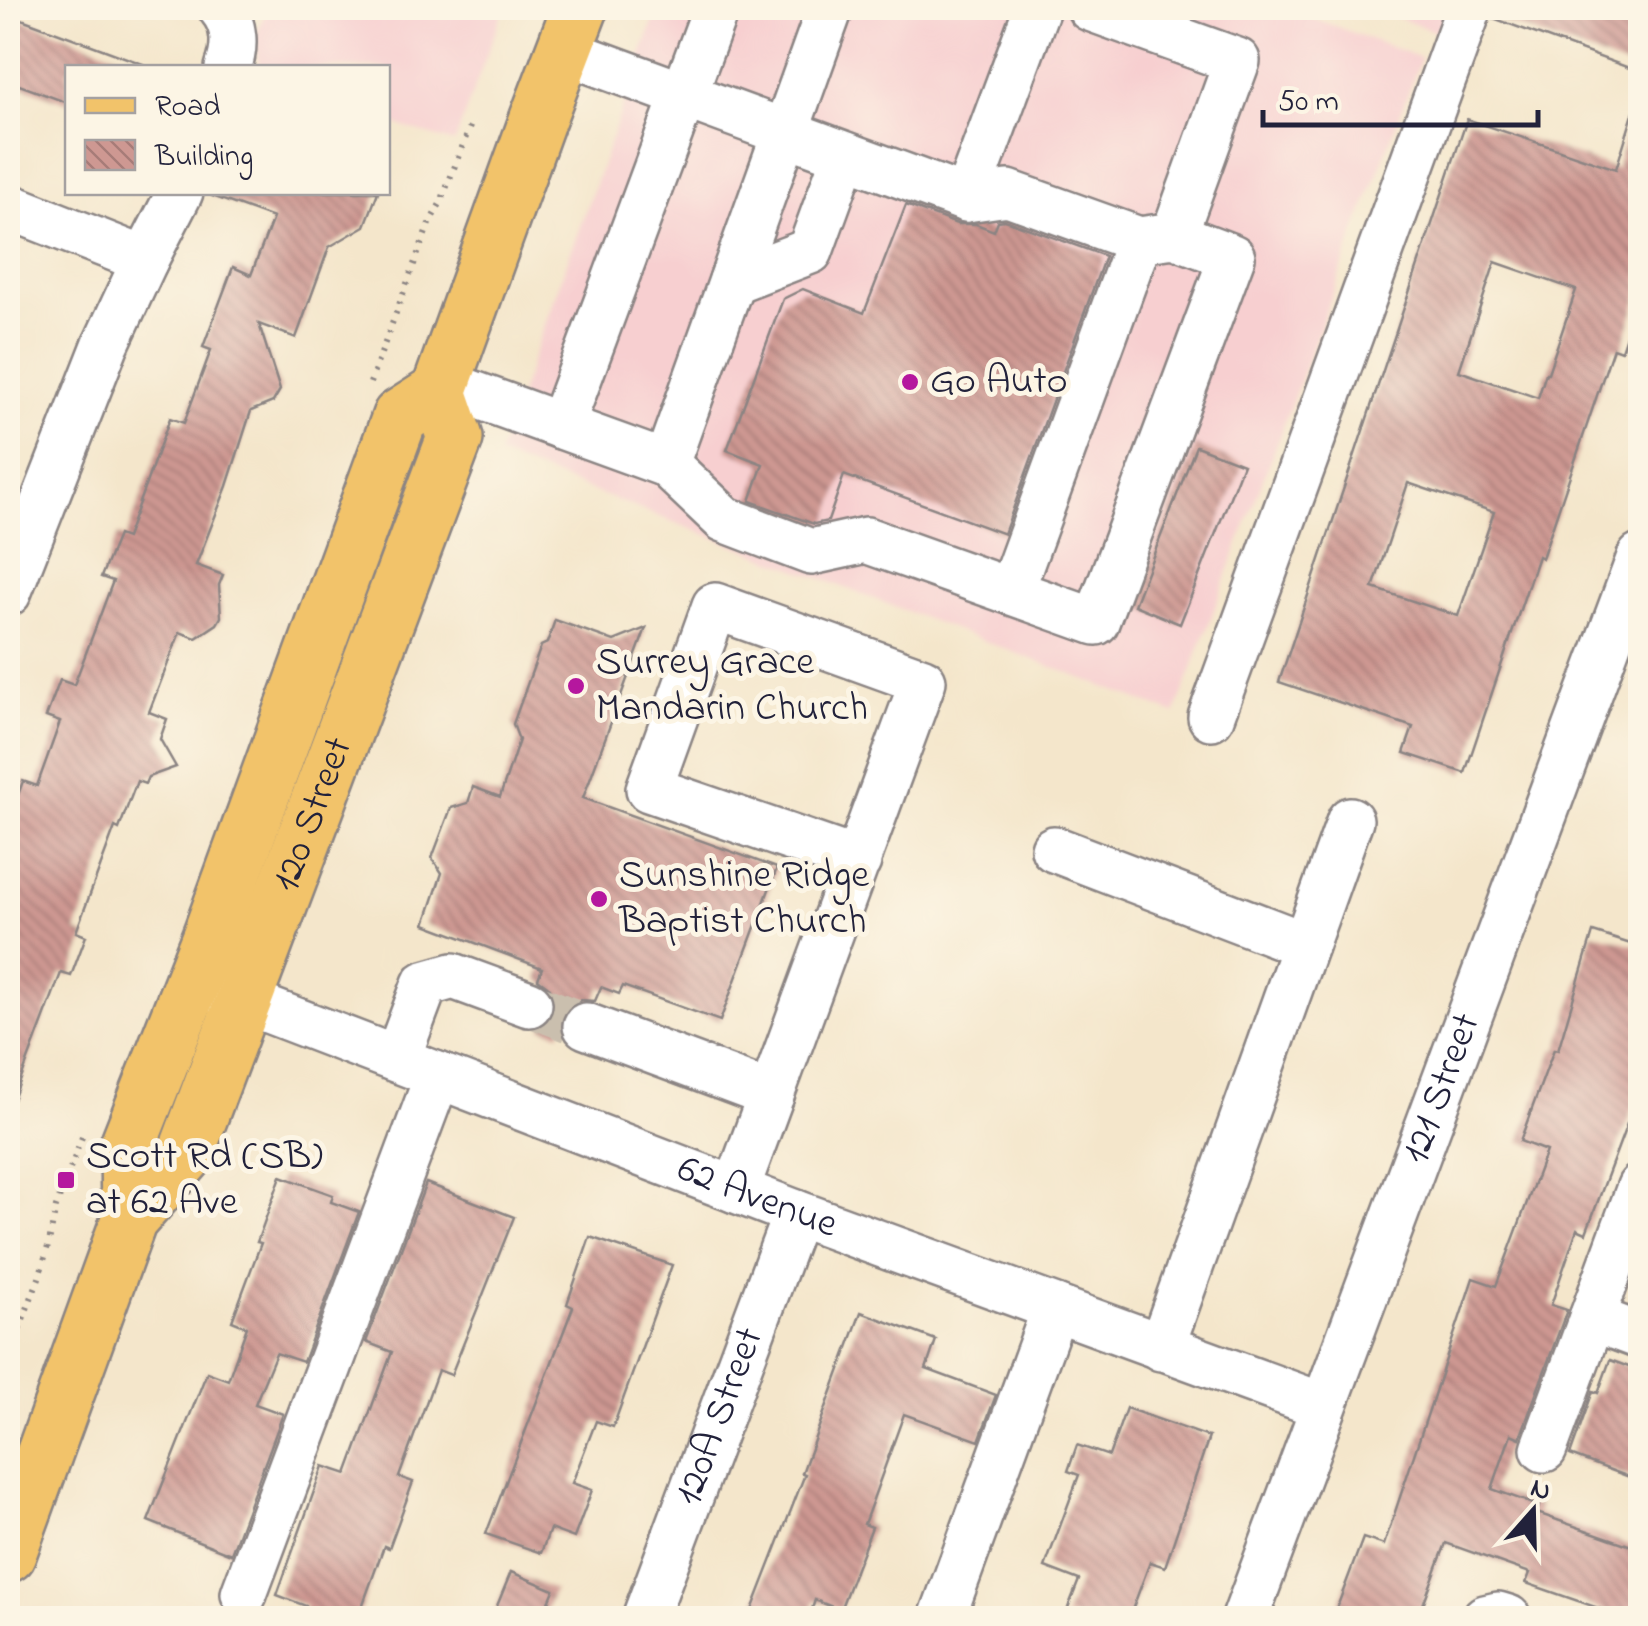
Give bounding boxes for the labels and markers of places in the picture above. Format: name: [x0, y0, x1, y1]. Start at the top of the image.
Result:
place label: Go Auto: [930, 353, 1068, 412]
marker: Go Auto: [899, 371, 921, 393]
place label: Surrey Grace Mandarin Church: [596, 634, 868, 739]
marker: Surrey Grace Mandarin Church: [565, 675, 587, 697]
place label: Sunshine Ridge Baptist Church: [618, 847, 869, 952]
marker: Sunshine Ridge Baptist Church: [588, 888, 610, 910]
place label: Scott Rd (SB) at 62 Ave: [86, 1128, 323, 1233]
marker: Scott Rd (SB) at 62 Ave: [55, 1169, 77, 1191]

